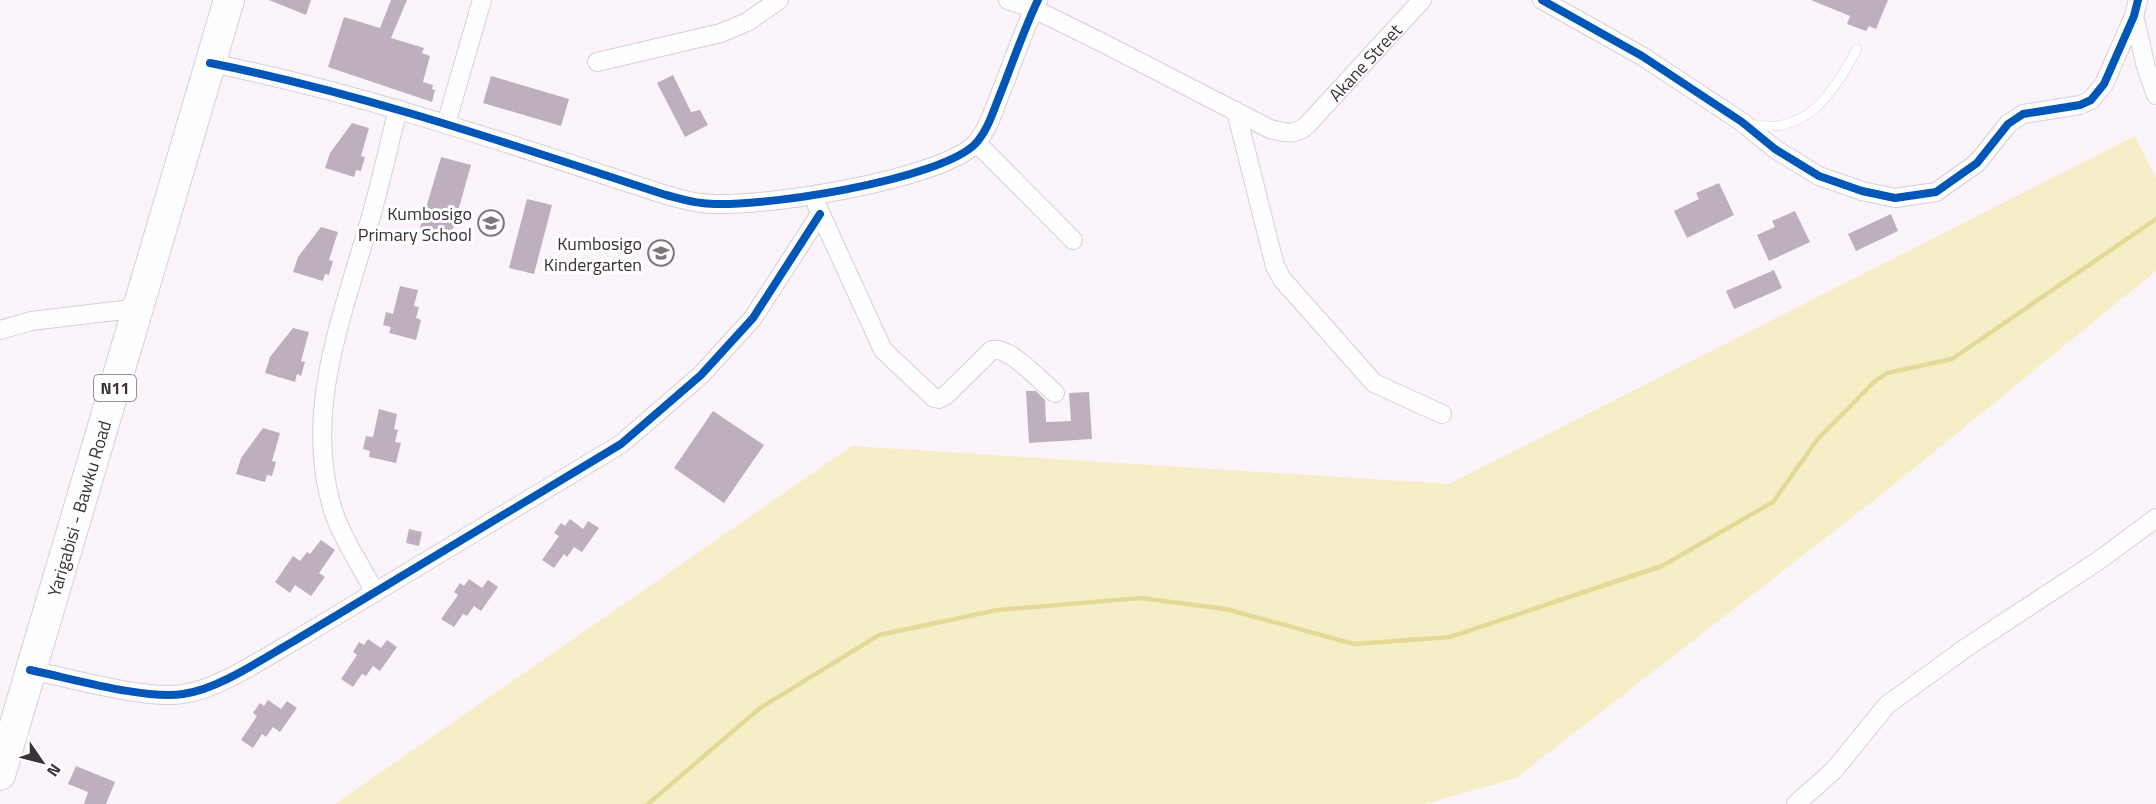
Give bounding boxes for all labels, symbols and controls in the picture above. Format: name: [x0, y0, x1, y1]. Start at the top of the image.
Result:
street label: Akane Street: [1322, 17, 1408, 107]
place label: Kumbosigo Primary School: [358, 200, 472, 248]
school or university icon: Kumbosigo Primary School: [476, 208, 506, 238]
place label: Kumbosigo Kindergarten: [544, 230, 642, 278]
school or university icon: Kumbosigo Kindergarten: [646, 238, 676, 268]
road number: N11: [94, 375, 136, 401]
street label: Yarigabisi - Bawku Road: [40, 417, 118, 600]
north arrow: [12, 732, 72, 792]
text: N: [41, 759, 67, 782]

